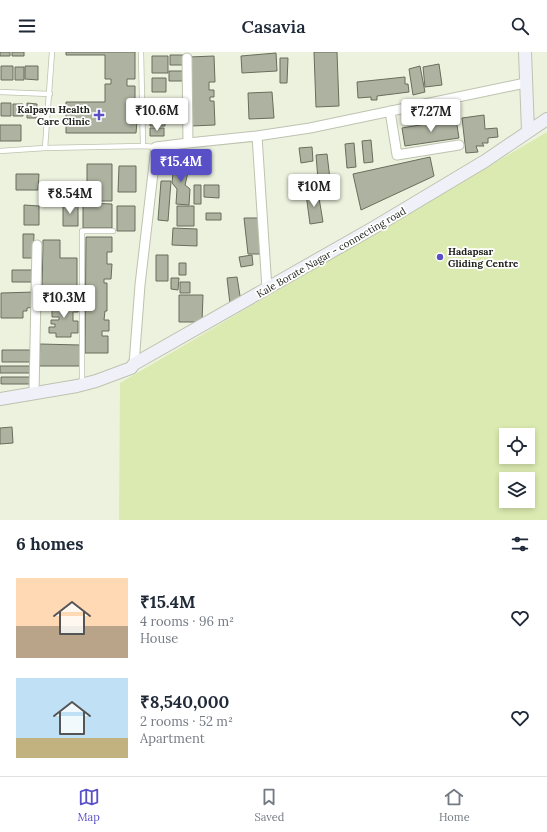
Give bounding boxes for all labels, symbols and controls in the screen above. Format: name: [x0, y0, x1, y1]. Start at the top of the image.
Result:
icon: menu: [16, 15, 38, 37]
text: Casavia: [241, 15, 306, 38]
icon: search: [509, 15, 531, 37]
pin: ₹10.6M: [124, 98, 190, 132]
pin: ₹7.27M: [398, 99, 464, 133]
text: ₹10.6M: [135, 102, 179, 119]
place label: Kalpayu Health Care Clinic: [17, 103, 91, 128]
text: ₹7.27M: [410, 103, 452, 120]
marker: Kalpayu Health Care Clinic: [93, 109, 105, 121]
pin: ₹15.4M: [148, 149, 214, 183]
text: ₹15.4M: [160, 153, 202, 170]
pin: ₹10M: [290, 174, 338, 208]
text: ₹10M: [297, 178, 331, 195]
pin: ₹8.54M: [37, 181, 103, 215]
text: ₹8.54M: [48, 185, 92, 202]
street label: Kale Borate Nagar - connecting road: [254, 204, 408, 301]
place label: Hadapsar Gliding Centre: [448, 245, 519, 270]
marker: Hadapsar Gliding Centre: [435, 252, 445, 262]
pin: ₹10.3M: [31, 285, 97, 319]
text: ₹10.3M: [42, 289, 86, 306]
map controls: [499, 428, 535, 508]
button: locate: [499, 428, 535, 464]
button: layers: [499, 472, 535, 508]
text: 6 homes: [16, 533, 83, 555]
icon: filters: [509, 533, 531, 555]
text: ₹15.4M: [140, 591, 196, 613]
icon: home: [48, 594, 96, 642]
icon: heart: [509, 607, 531, 629]
text: 4 rooms · 96 m²: [140, 613, 234, 630]
text: House: [140, 630, 178, 647]
text: ₹8,540,000: [140, 691, 229, 713]
icon: home: [48, 694, 96, 742]
icon: heart: [509, 707, 531, 729]
text: 2 rooms · 52 m²: [140, 713, 233, 730]
text: Apartment: [140, 730, 205, 747]
tab: Map: [77, 786, 100, 824]
tab: Saved: [254, 786, 284, 824]
tab: Home: [439, 786, 470, 824]

